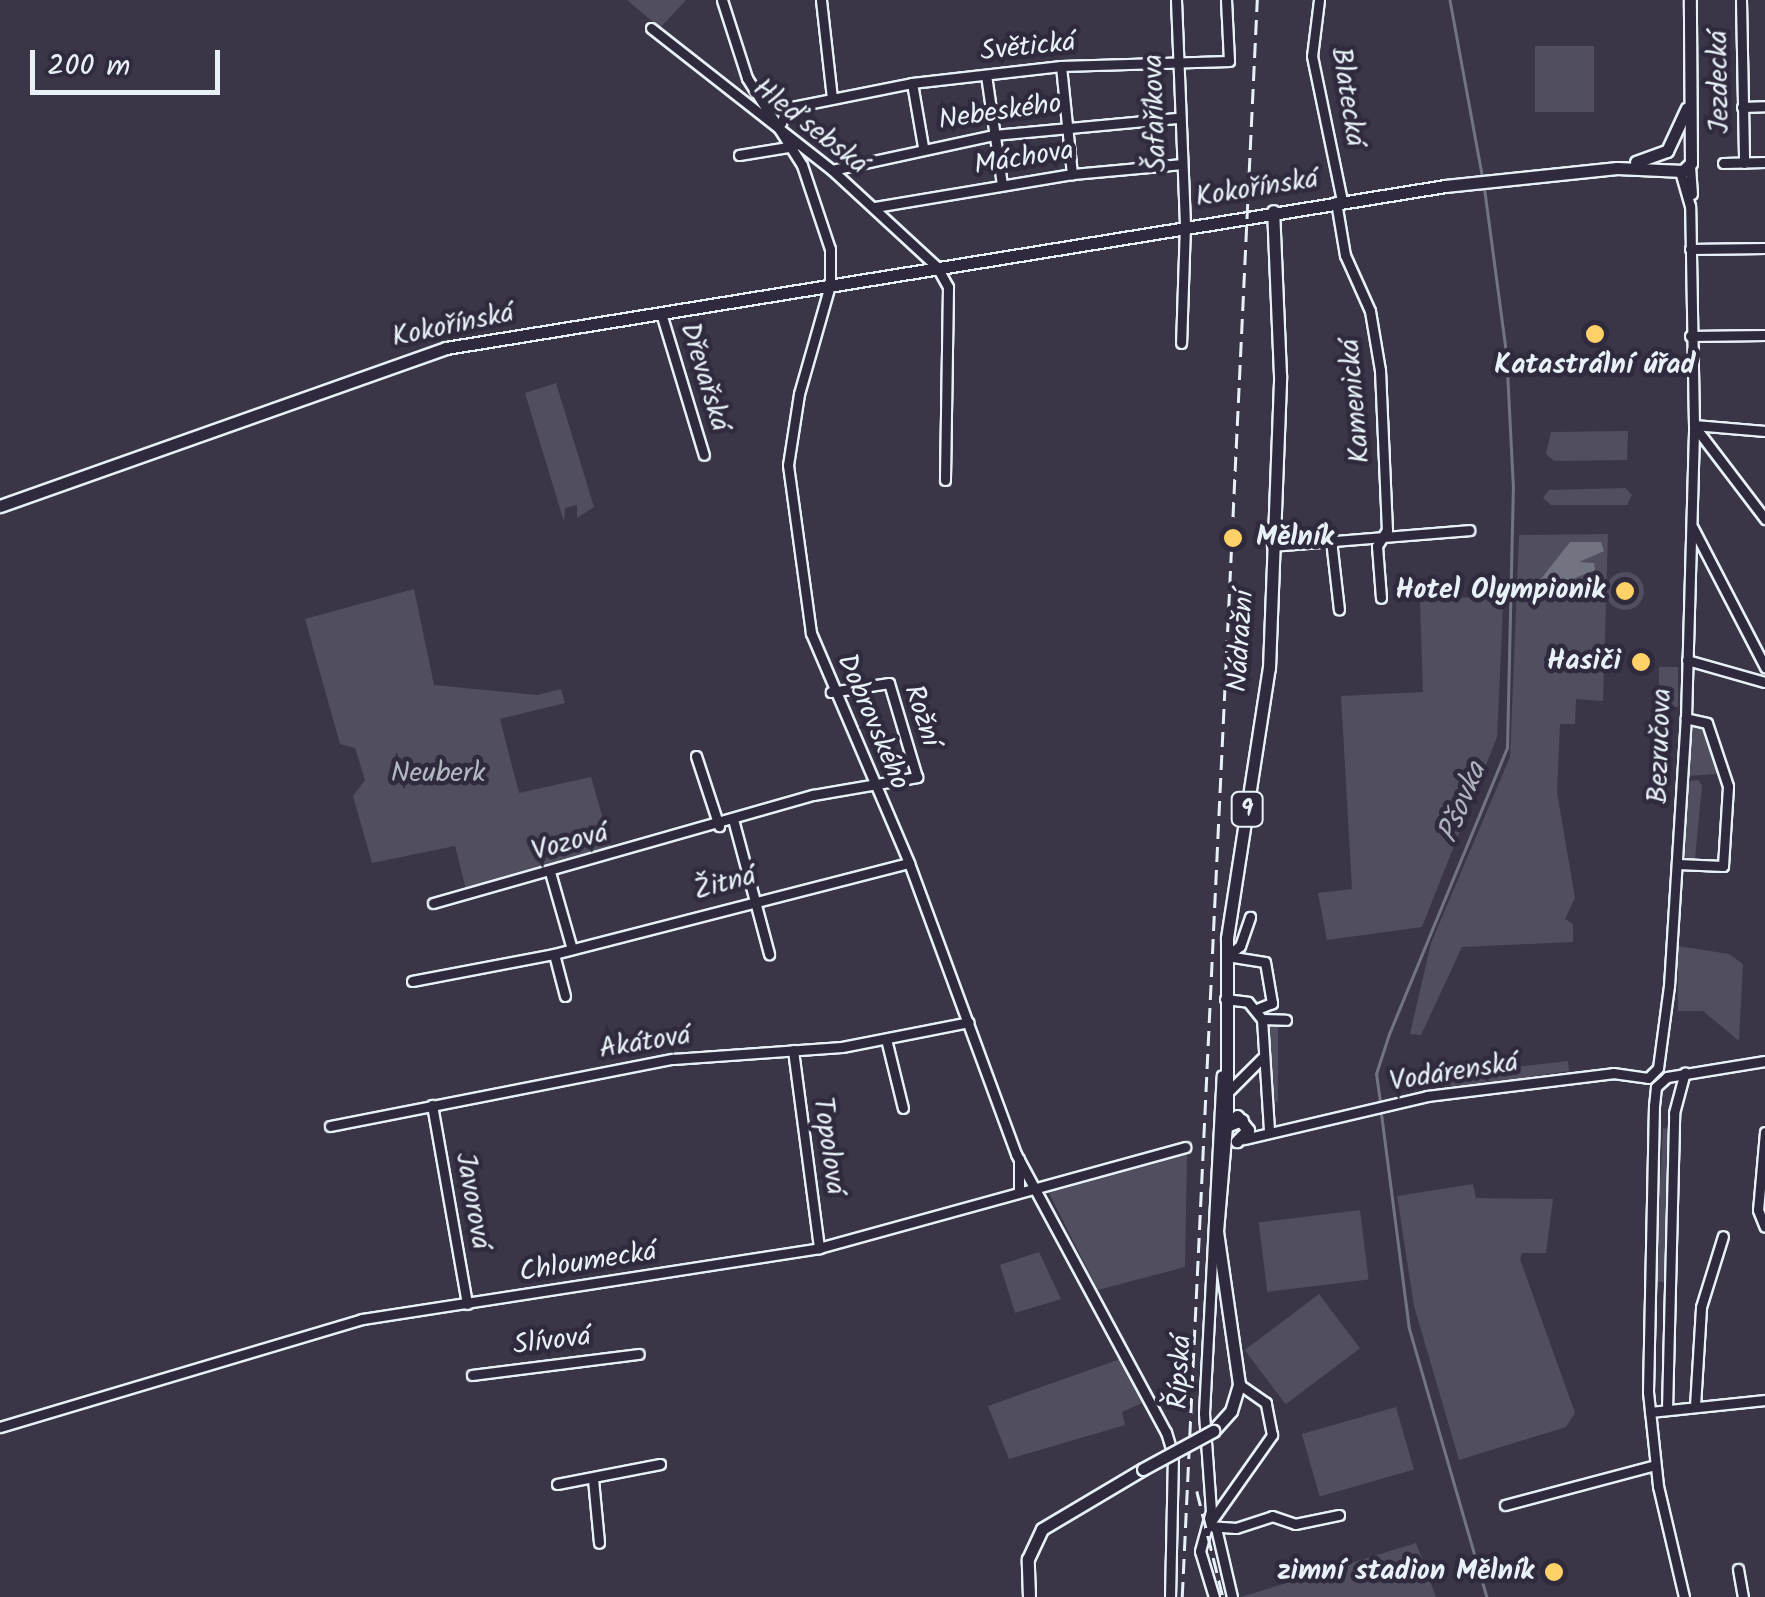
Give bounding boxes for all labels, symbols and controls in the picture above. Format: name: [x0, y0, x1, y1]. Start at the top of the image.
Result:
street label: Světická: [979, 26, 1077, 70]
scale bar: [35, 30, 225, 92]
street label: Jezdecká: [1702, 30, 1738, 134]
text: 200 m: [47, 43, 130, 91]
street label: Blatecká: [1323, 45, 1371, 149]
street label: Šafaříkova: [1137, 54, 1175, 172]
street label: Hleďsebská: [746, 72, 874, 182]
street label: Nebeského: [936, 88, 1064, 138]
street label: Máchova: [972, 135, 1076, 183]
street label: Kokořínská: [1193, 163, 1321, 215]
street label: Kokořínská: [389, 297, 517, 355]
street label: Dřevařská: [672, 319, 736, 435]
marker: Katastrální úřad: [1584, 323, 1606, 345]
street label: Kamenická: [1334, 337, 1378, 465]
place label: Katastrální úřad: [1494, 349, 1696, 383]
place label: Mělník: [1256, 521, 1334, 555]
marker: Mělník: [1220, 525, 1246, 551]
place label: Hotel Olympionik: [1396, 574, 1605, 608]
marker: Hotel Olympionik: [1614, 580, 1636, 602]
street label: Nádražní: [1222, 589, 1262, 693]
place label: Hasiči: [1547, 645, 1621, 679]
street label: Dobrovského: [828, 649, 916, 795]
marker: Hasiči: [1630, 651, 1652, 673]
street label: Rožní: [895, 681, 947, 751]
street label: Bezručova: [1642, 688, 1680, 804]
park label: Neuberk: [391, 757, 485, 791]
water label: Pšovka: [1431, 758, 1495, 848]
road number: 9: [1230, 789, 1264, 829]
street label: Vozová: [528, 817, 612, 869]
street label: Žitná: [690, 860, 760, 908]
street label: Akátová: [597, 1019, 693, 1067]
street label: Vodárenská: [1387, 1046, 1521, 1100]
street label: Topolová: [805, 1095, 851, 1197]
street label: Javorová: [447, 1150, 497, 1252]
street label: Chloumecká: [517, 1236, 659, 1290]
street label: Slívová: [511, 1321, 593, 1363]
street label: Řípská: [1162, 1334, 1200, 1410]
place label: zimní stadion Mělník: [1277, 1555, 1534, 1589]
marker: zimní stadion Mělník: [1543, 1561, 1565, 1583]

